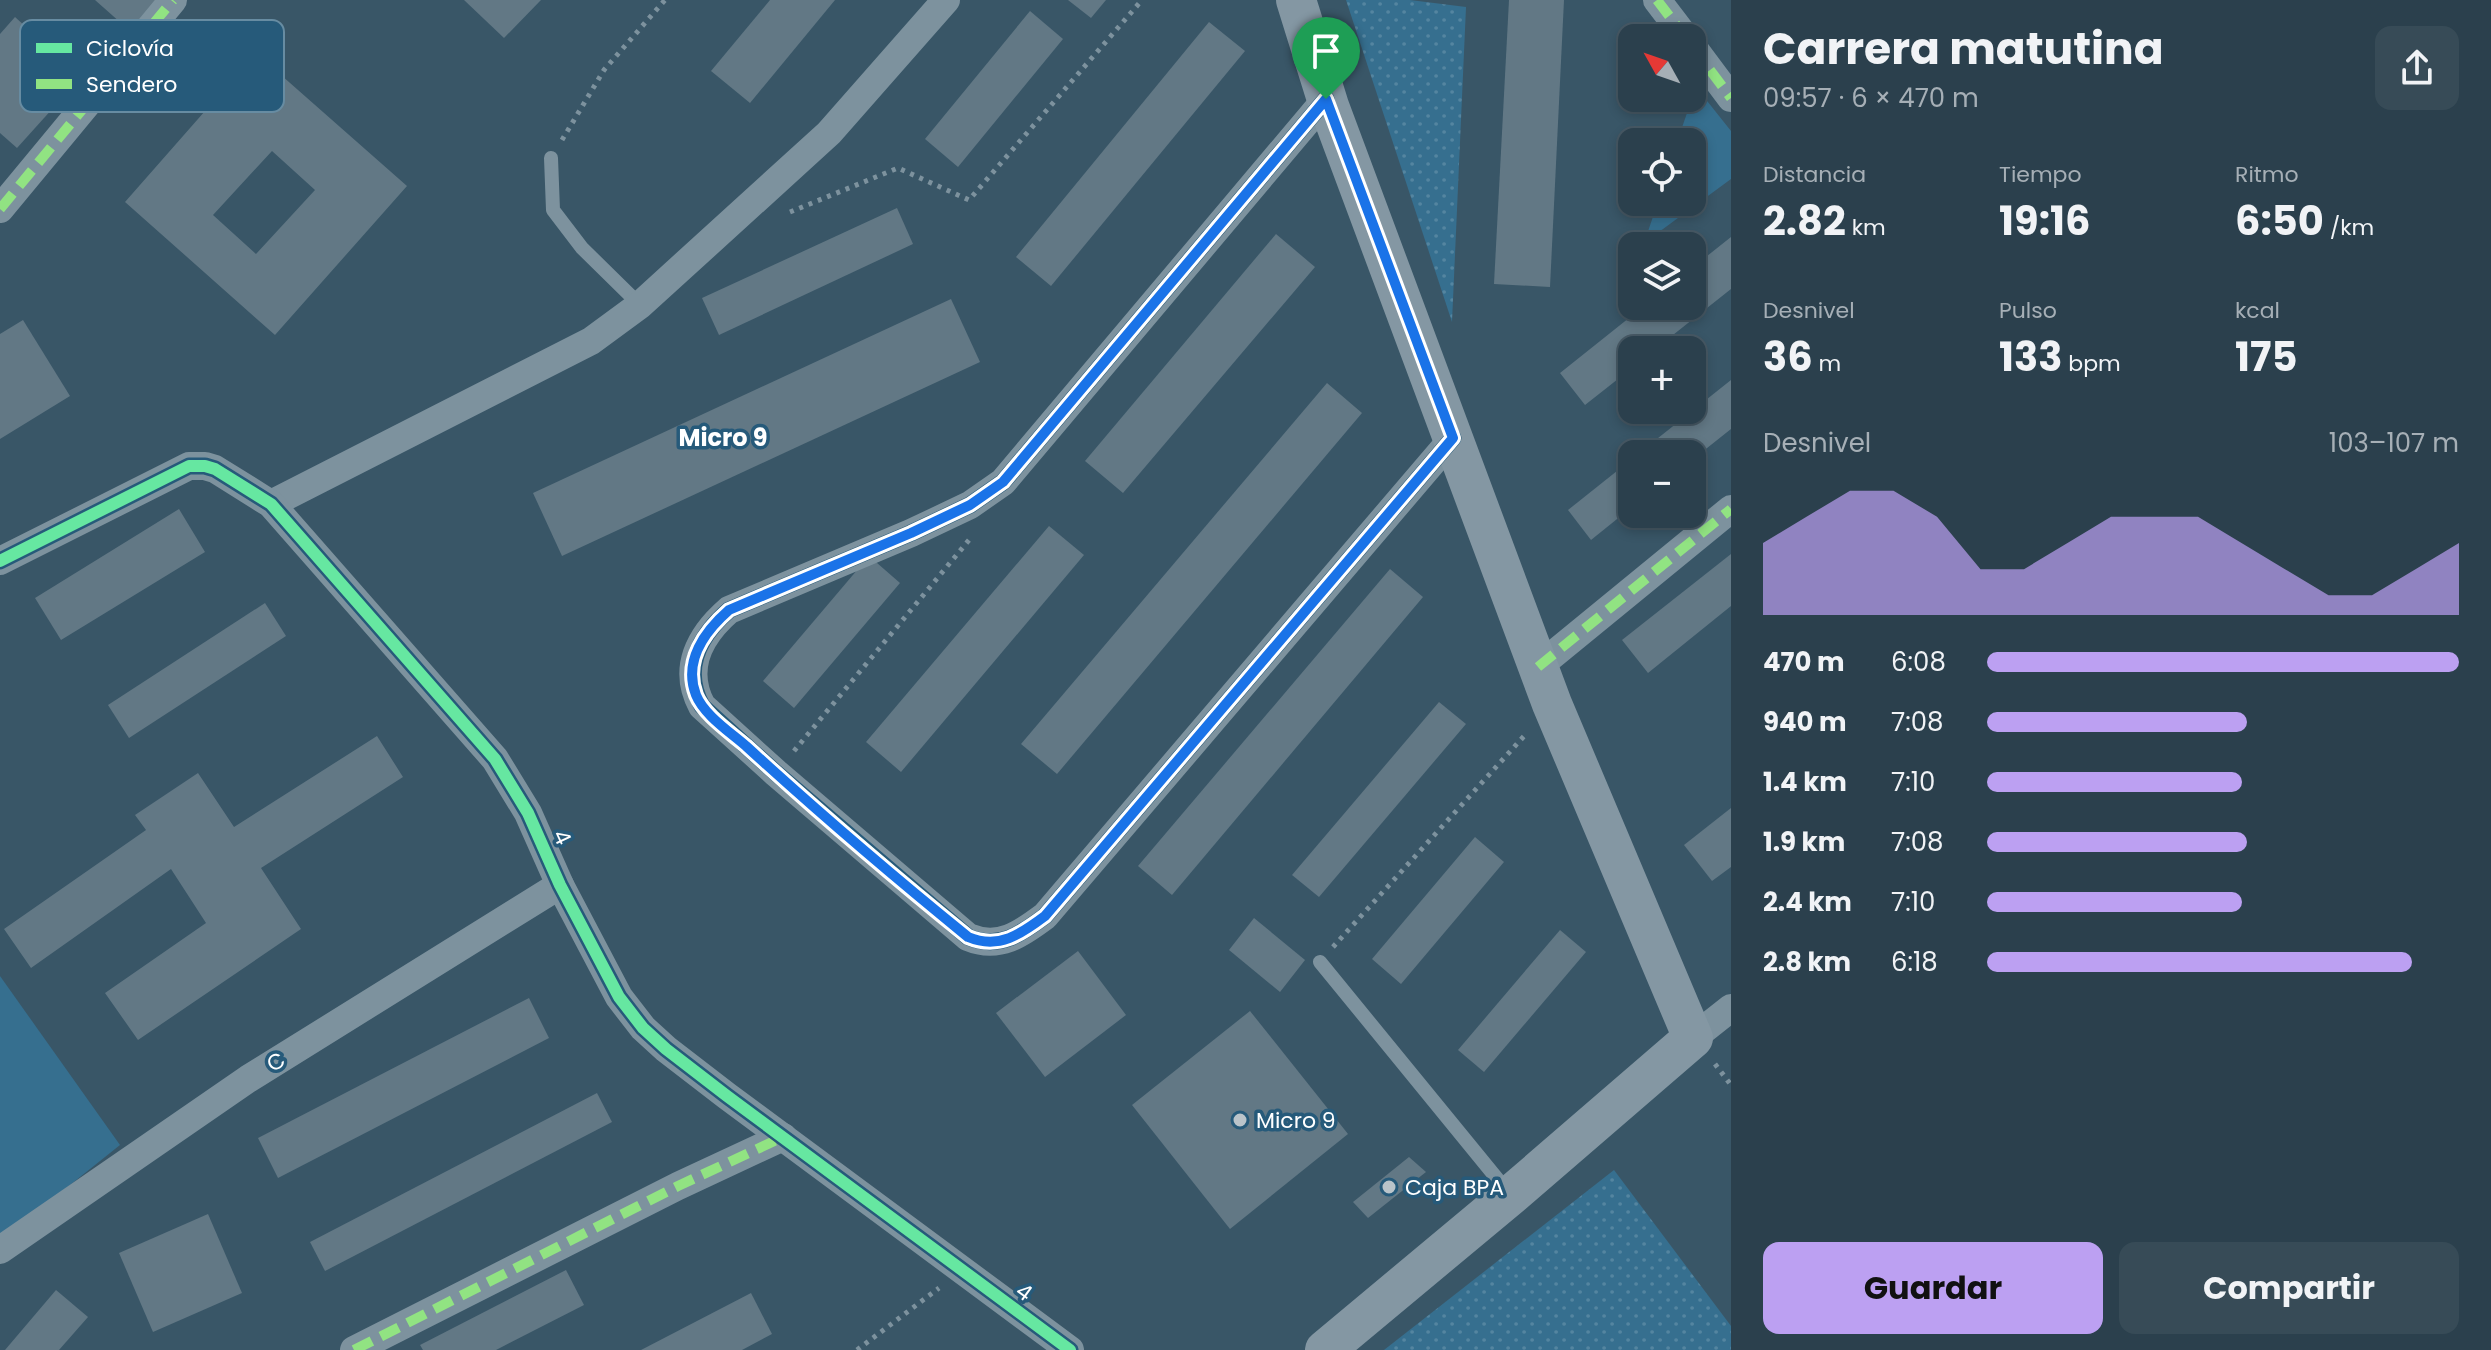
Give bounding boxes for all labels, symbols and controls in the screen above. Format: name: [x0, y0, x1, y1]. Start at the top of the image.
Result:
pin: [1292, 17, 1360, 99]
text: Carrera matutina: [1763, 18, 2164, 79]
legend: [20, 20, 284, 112]
north arrow: [1618, 24, 1706, 112]
map controls: [1618, 24, 1706, 528]
button: share: [2375, 26, 2459, 110]
icon: arrive: [1304, 29, 1348, 73]
text: Ciclovía: [86, 33, 174, 64]
text: Sendero: [86, 69, 177, 100]
text: 09:57 · 6 × 470 m: [1763, 80, 1979, 116]
button: locate: [1618, 128, 1706, 216]
text: Distancia: [1763, 159, 1866, 190]
text: Tiempo: [1999, 159, 2082, 190]
text: Ritmo: [2235, 159, 2299, 190]
text: 2.82: [1763, 193, 1846, 249]
text: 19:16: [1999, 193, 2091, 249]
text: 6:50: [2235, 193, 2324, 249]
text: km: [1846, 212, 1886, 243]
text: /km: [2324, 212, 2374, 243]
button: layers: [1618, 232, 1706, 320]
text: Desnivel: [1763, 295, 1855, 326]
text: Pulso: [1999, 295, 2057, 326]
text: kcal: [2235, 295, 2280, 326]
text: 36: [1763, 329, 1813, 385]
text: 133: [1999, 329, 2062, 385]
text: 175: [2235, 329, 2297, 385]
button: +: [1618, 336, 1706, 424]
text: m: [1813, 348, 1841, 379]
text: bpm: [2062, 348, 2121, 379]
district label: Micro 9: [678, 421, 768, 454]
text: Desnivel: [1763, 425, 1871, 461]
text: 103–107 m: [2329, 425, 2459, 461]
button: −: [1618, 440, 1706, 528]
text: 470 m: [1763, 644, 1845, 680]
text: 6:08: [1891, 644, 1946, 680]
text: 940 m: [1763, 704, 1847, 740]
text: 7:08: [1891, 704, 1943, 740]
text: 1.4 km: [1763, 764, 1847, 800]
text: 7:10: [1891, 764, 1935, 800]
street label: 4: [545, 824, 579, 850]
text: 1.9 km: [1763, 824, 1845, 860]
text: 7:08: [1891, 824, 1943, 860]
text: 2.4 km: [1763, 884, 1852, 920]
text: 7:10: [1891, 884, 1935, 920]
text: 2.8 km: [1763, 944, 1851, 980]
text: 6:18: [1891, 944, 1938, 980]
street label: C: [261, 1044, 291, 1080]
place label: Micro 9: [1256, 1105, 1336, 1136]
marker: Micro 9: [1231, 1111, 1249, 1129]
place label: Caja BPA: [1405, 1172, 1504, 1203]
marker: Caja BPA: [1380, 1178, 1398, 1196]
button: Guardar: [1763, 1242, 2103, 1334]
button: Compartir: [2119, 1242, 2459, 1334]
street label: 4: [1009, 1275, 1039, 1309]

